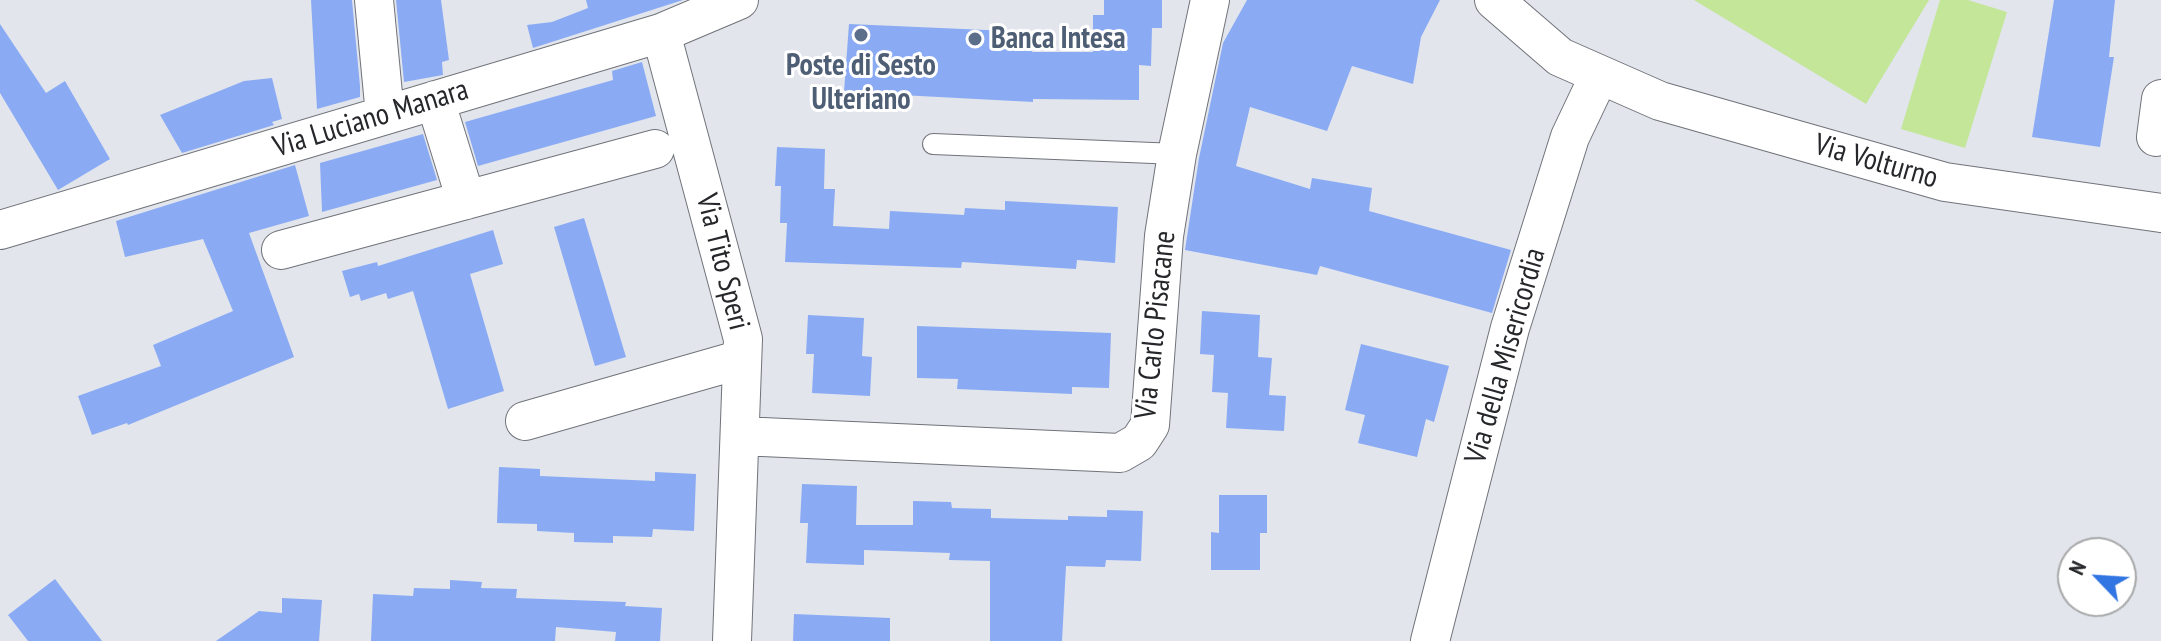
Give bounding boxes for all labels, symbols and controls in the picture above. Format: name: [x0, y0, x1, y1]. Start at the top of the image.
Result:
place label: Banca Intesa: [991, 21, 1126, 57]
marker: Poste di Sesto Ulteriano: [852, 26, 870, 44]
marker: Banca Intesa: [966, 30, 984, 48]
place label: Poste di Sesto Ulteriano: [786, 48, 936, 118]
street label: Via Luciano Manara: [269, 72, 473, 166]
street label: Via Volturno: [1810, 127, 1942, 197]
street label: Via Tito Speri: [688, 190, 756, 334]
street label: Via Carlo Pisacane: [1128, 229, 1184, 421]
street label: Via della Misericordia: [1458, 244, 1554, 468]
north arrow: [2057, 537, 2137, 617]
text: N: [2062, 556, 2092, 579]

